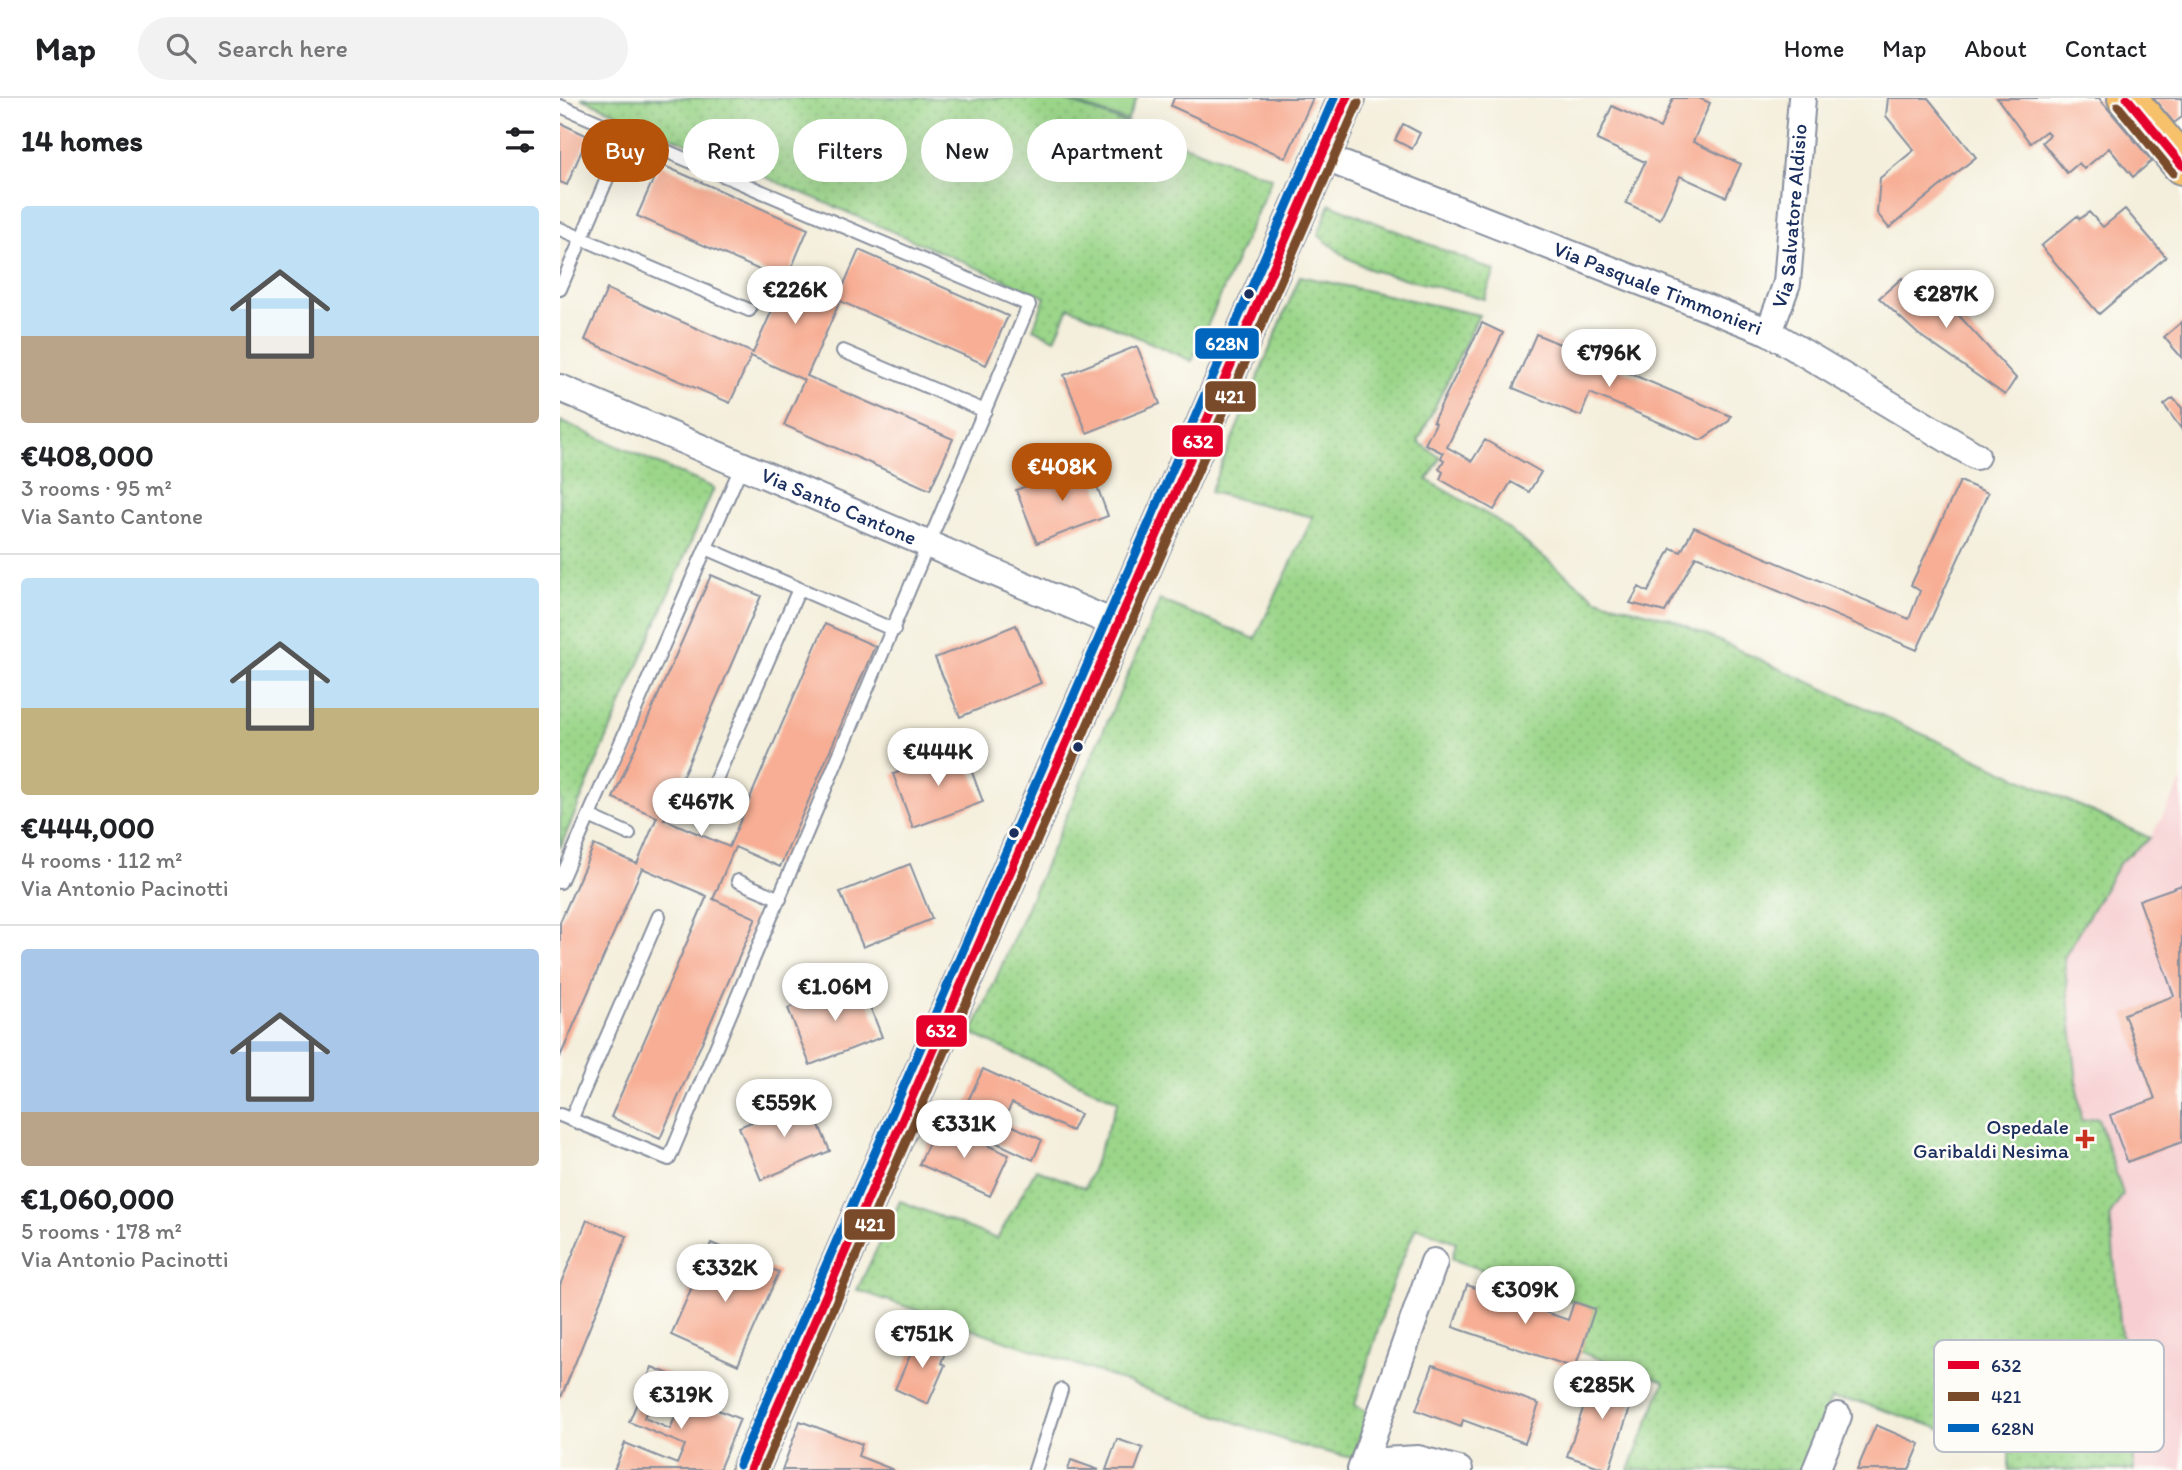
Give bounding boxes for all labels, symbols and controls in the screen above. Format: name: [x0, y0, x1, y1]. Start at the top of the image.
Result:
search box: [138, 17, 628, 80]
text: Map: [35, 29, 96, 68]
icon: search: [162, 29, 200, 67]
text: Search here: [218, 32, 348, 64]
text: Home: [1784, 34, 1844, 63]
text: Map: [1882, 34, 1926, 63]
text: About: [1964, 34, 2027, 63]
text: Contact: [2065, 34, 2147, 63]
chip: Buy: [581, 119, 669, 182]
chip: Rent: [683, 119, 779, 182]
chip: Filters: [793, 119, 907, 182]
chip: New: [921, 119, 1013, 182]
chip: Apartment: [1027, 119, 1187, 182]
icon: filters: [501, 121, 539, 159]
text: 14 homes: [21, 122, 143, 159]
street label: Via Salvatore Aldisio: [1766, 123, 1812, 312]
street label: Via Pasquale Timmonieri: [1550, 236, 1766, 340]
icon: home: [217, 251, 343, 377]
pin: €226K: [746, 266, 844, 326]
pin: €287K: [1897, 271, 1995, 330]
text: €226K: [763, 275, 827, 303]
text: €287K: [1914, 279, 1978, 307]
unlabelled marker: [1242, 287, 1256, 301]
line badge: 628N: [1194, 327, 1260, 360]
pin: €796K: [1560, 330, 1658, 389]
text: 628N: [1205, 332, 1249, 355]
text: €796K: [1577, 338, 1641, 366]
line badge: 421: [1204, 380, 1257, 413]
text: 421: [1215, 385, 1245, 408]
line badge: 632: [1171, 424, 1224, 458]
text: 632: [1183, 430, 1213, 453]
text: €408,000: [21, 437, 154, 474]
pin: €408K: [1013, 444, 1111, 503]
text: €408K: [1028, 452, 1096, 480]
street label: Via Santo Cantone: [758, 462, 921, 550]
text: 3 rooms · 95 m²: [21, 474, 172, 502]
text: Via Santo Cantone: [21, 502, 203, 530]
icon: home: [217, 623, 343, 749]
pin: €444K: [889, 728, 987, 788]
text: €444K: [903, 737, 973, 765]
unlabelled marker: [1071, 740, 1085, 754]
pin: €467K: [652, 778, 750, 838]
text: €467K: [668, 787, 734, 815]
text: €444,000: [21, 809, 155, 846]
unlabelled marker: [1007, 826, 1021, 840]
text: 4 rooms · 112 m²: [21, 846, 182, 874]
text: Via Antonio Pacinotti: [21, 874, 229, 902]
pin: €1.06M: [778, 964, 892, 1023]
text: €1.06M: [798, 972, 872, 1000]
icon: home: [217, 994, 343, 1120]
line badge: 632: [915, 1014, 968, 1048]
text: 632: [926, 1019, 956, 1042]
pin: €559K: [735, 1080, 833, 1139]
text: €559K: [752, 1088, 816, 1116]
pin: €331K: [915, 1100, 1013, 1160]
text: €331K: [932, 1109, 996, 1137]
place label: Ospedale Garibaldi Nesima: [1913, 1114, 2069, 1163]
marker: Ospedale Garibaldi Nesima: [2075, 1129, 2095, 1149]
text: €1,060,000: [21, 1180, 175, 1217]
line badge: 421: [843, 1208, 896, 1241]
text: 421: [855, 1213, 885, 1236]
text: 5 rooms · 178 m²: [21, 1217, 182, 1245]
pin: €332K: [676, 1244, 774, 1304]
text: Via Antonio Pacinotti: [21, 1245, 229, 1273]
text: €332K: [693, 1253, 758, 1281]
pin: €309K: [1476, 1266, 1574, 1326]
text: €309K: [1492, 1275, 1558, 1303]
pin: €751K: [873, 1310, 971, 1370]
text: €751K: [891, 1319, 953, 1347]
legend: [1934, 1340, 2164, 1452]
text: 632: [1991, 1354, 2021, 1377]
pin: €285K: [1553, 1362, 1651, 1421]
text: €285K: [1570, 1370, 1634, 1398]
pin: €319K: [632, 1372, 730, 1431]
text: €319K: [649, 1380, 713, 1408]
text: 421: [1991, 1385, 2021, 1408]
text: 628N: [1991, 1417, 2034, 1440]

